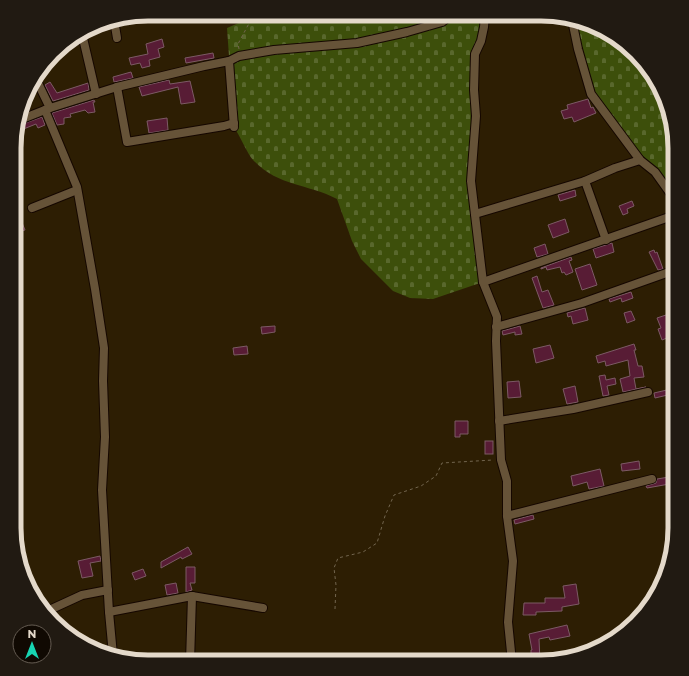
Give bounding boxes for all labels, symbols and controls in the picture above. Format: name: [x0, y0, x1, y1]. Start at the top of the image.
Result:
north arrow: [12, 624, 52, 664]
text: N: [28, 627, 36, 641]

